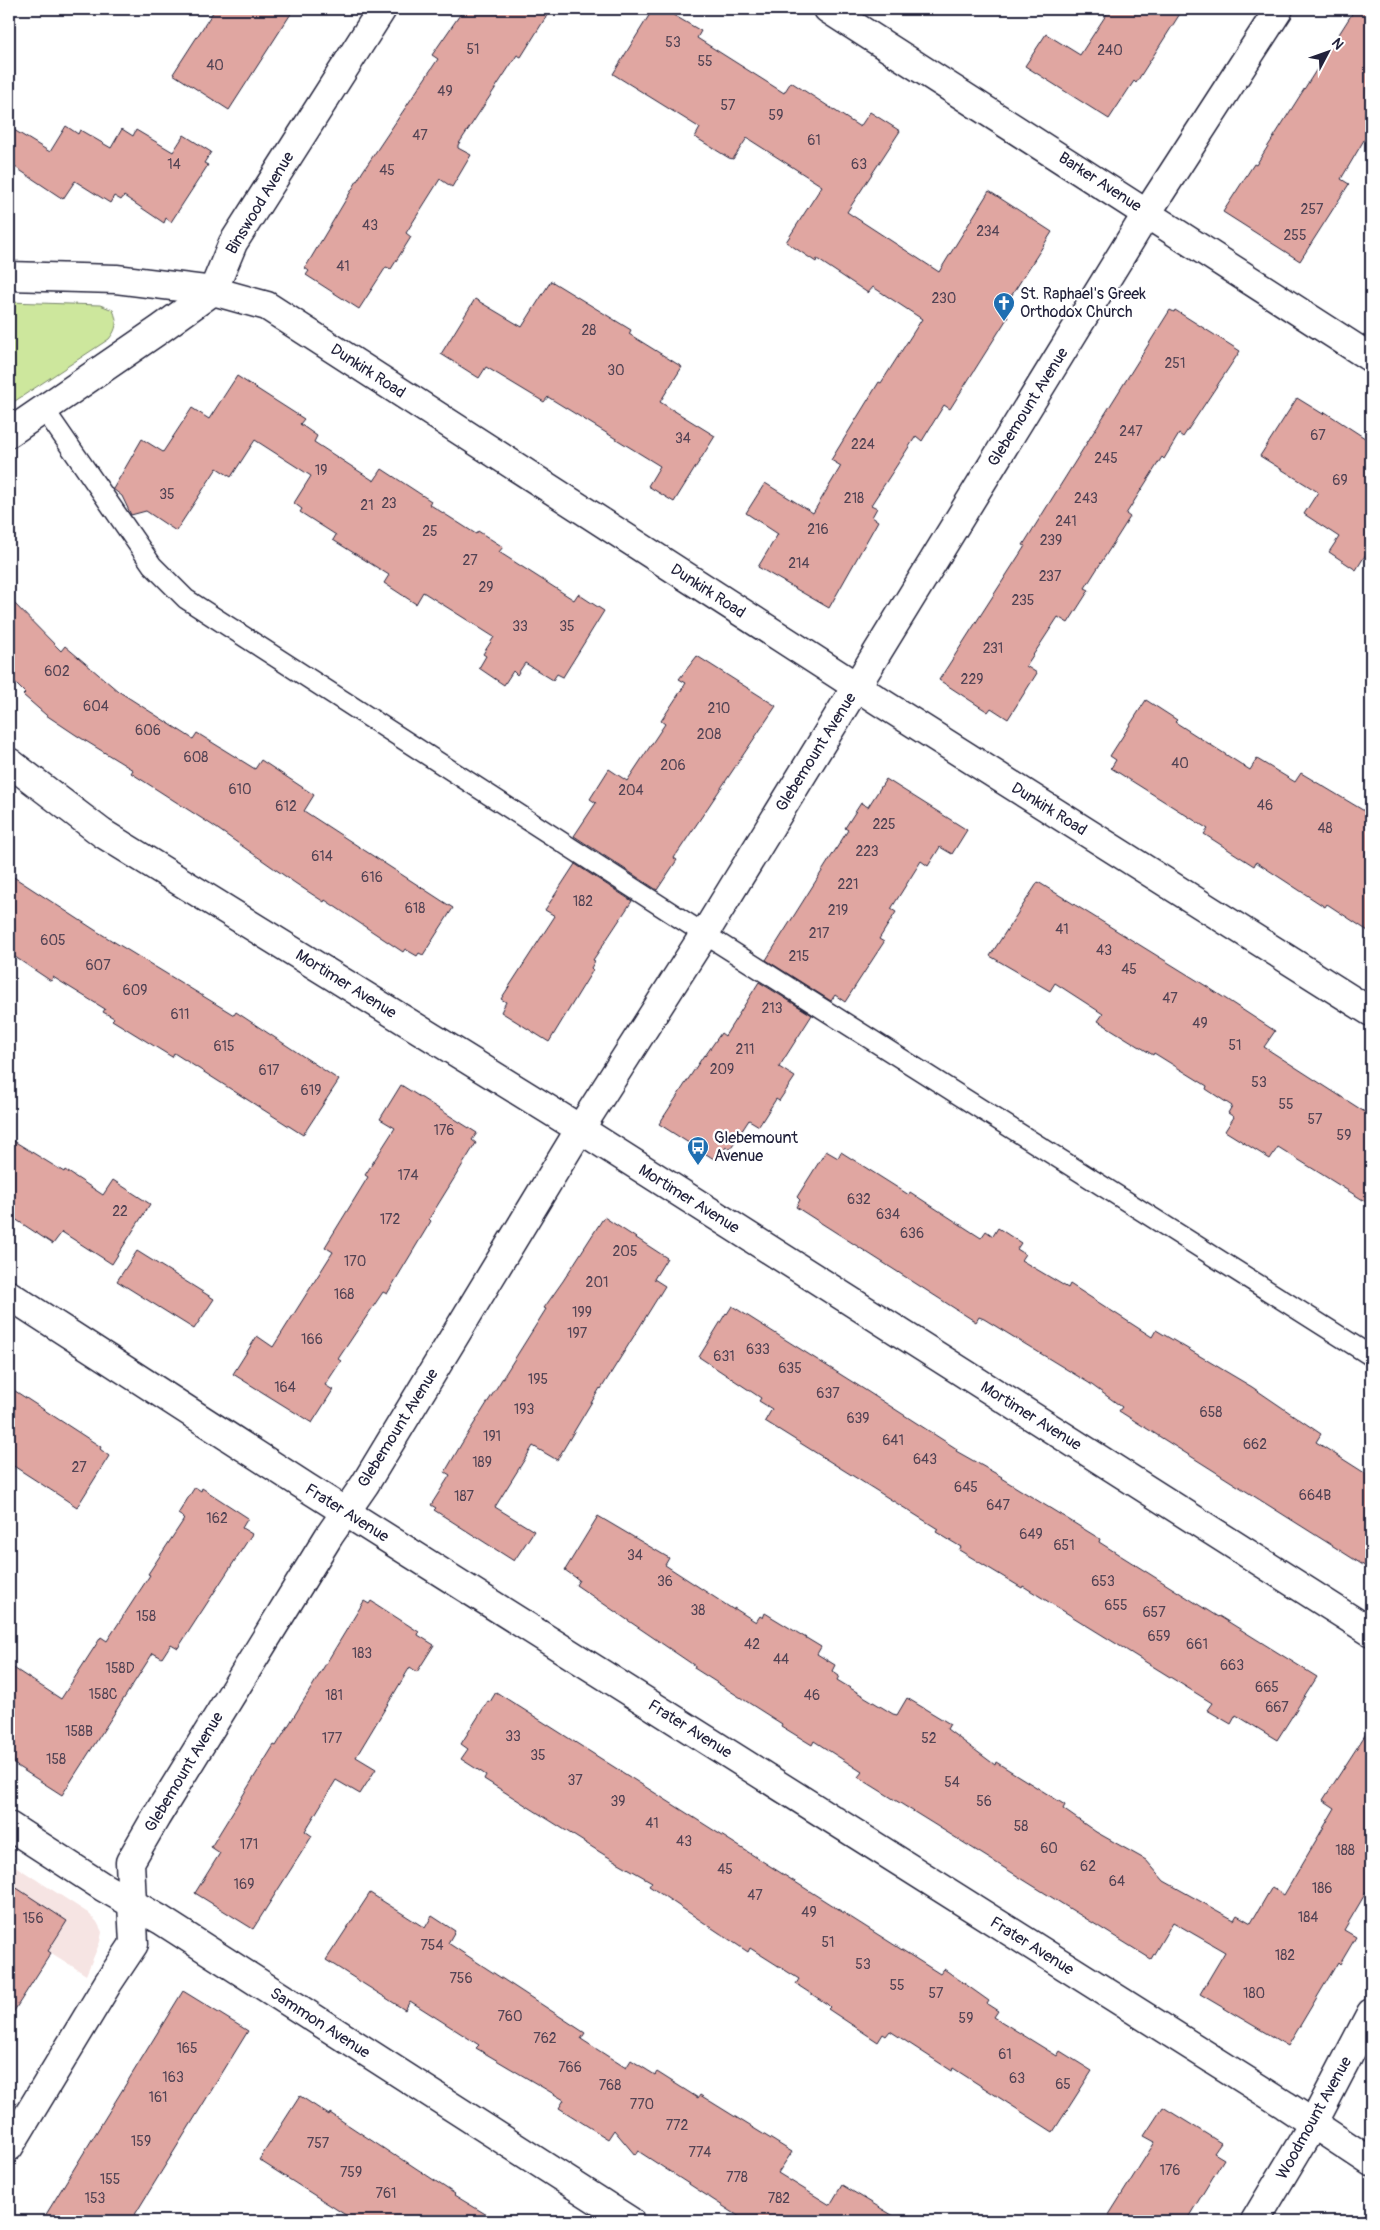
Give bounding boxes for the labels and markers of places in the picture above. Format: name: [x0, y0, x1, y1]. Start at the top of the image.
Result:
place label: St. Raphael's Greek Orthodox Church: [1020, 284, 1146, 322]
church icon: St. Raphael's Greek Orthodox Church: [992, 291, 1016, 322]
place label: Glebemount Avenue: [714, 1128, 798, 1166]
bus stop icon: Glebemount Avenue: [686, 1135, 710, 1166]

